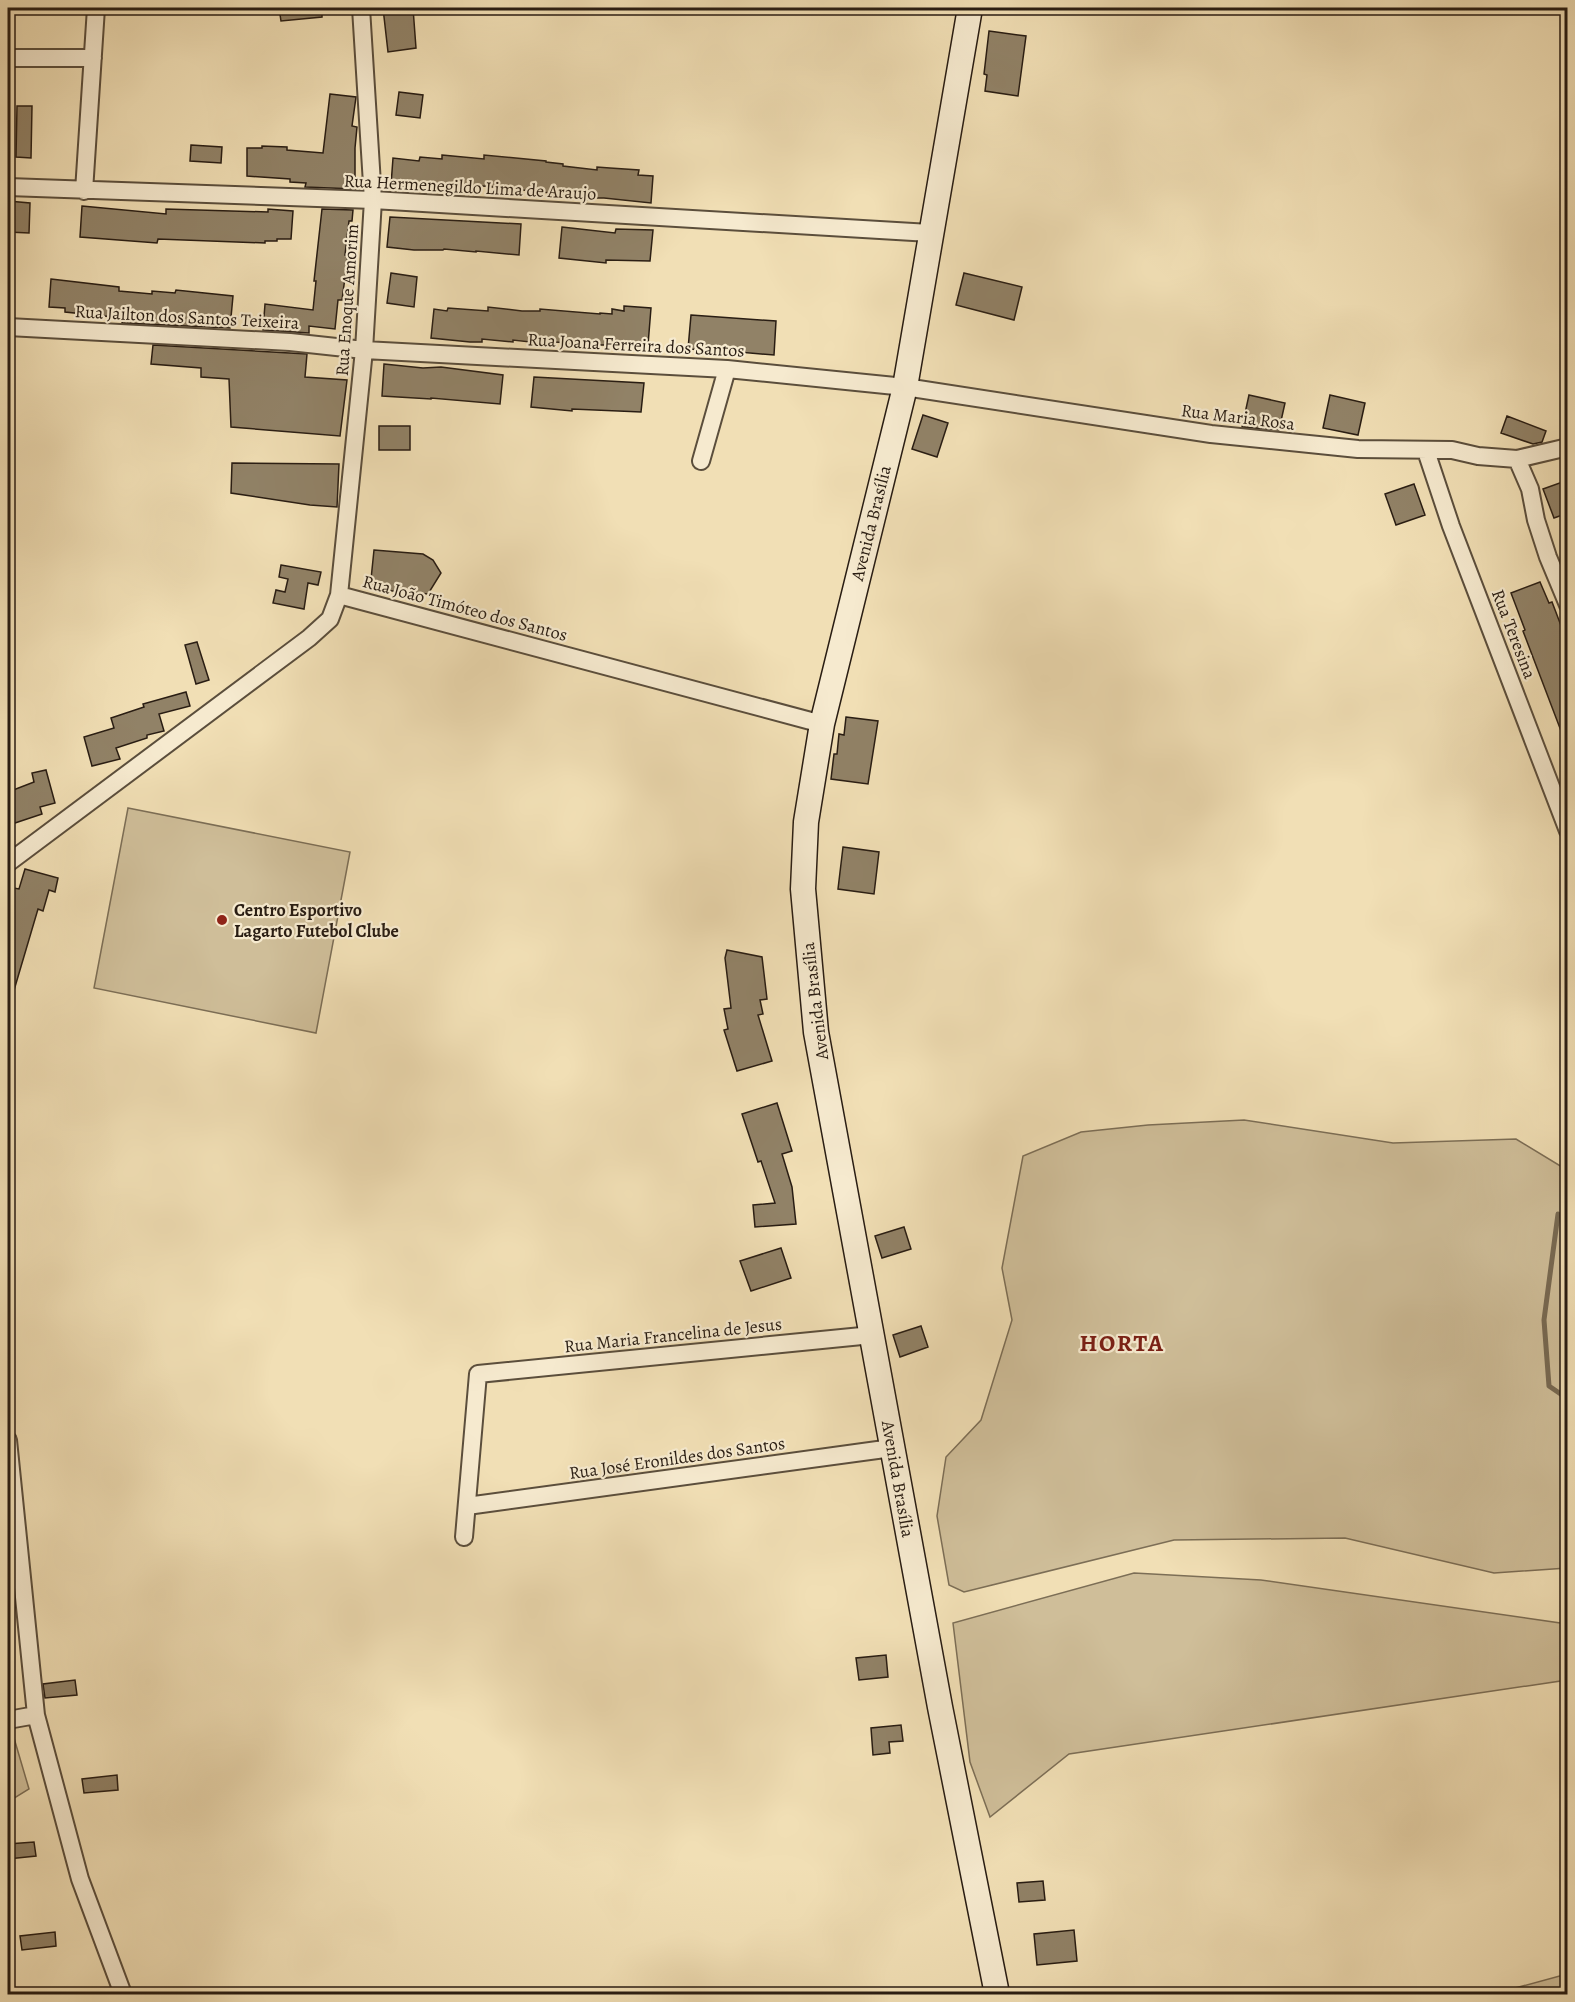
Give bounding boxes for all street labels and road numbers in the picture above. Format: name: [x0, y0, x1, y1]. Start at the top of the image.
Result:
street label: Rua Hermenegildo Lima de Araujo: [343, 168, 597, 206]
street label: Rua Enoque Amorim: [330, 223, 364, 377]
street label: Rua Jailton dos Santos Teixeira: [74, 299, 300, 335]
street label: Rua Joana Ferreira dos Santos: [527, 327, 745, 363]
street label: Rua Maria Rosa: [1180, 398, 1297, 436]
street label: Avenida Brasília: [845, 462, 897, 584]
street label: Rua João Timóteo dos Santos: [360, 569, 570, 647]
street label: Rua Teresina: [1486, 586, 1542, 683]
street label: Avenida Brasília: [796, 940, 834, 1062]
street label: Rua Maria Francelina de Jesus: [563, 1312, 783, 1358]
street label: Avenida Brasília: [876, 1418, 920, 1540]
street label: Rua José Eronildes dos Santos: [567, 1431, 787, 1485]

